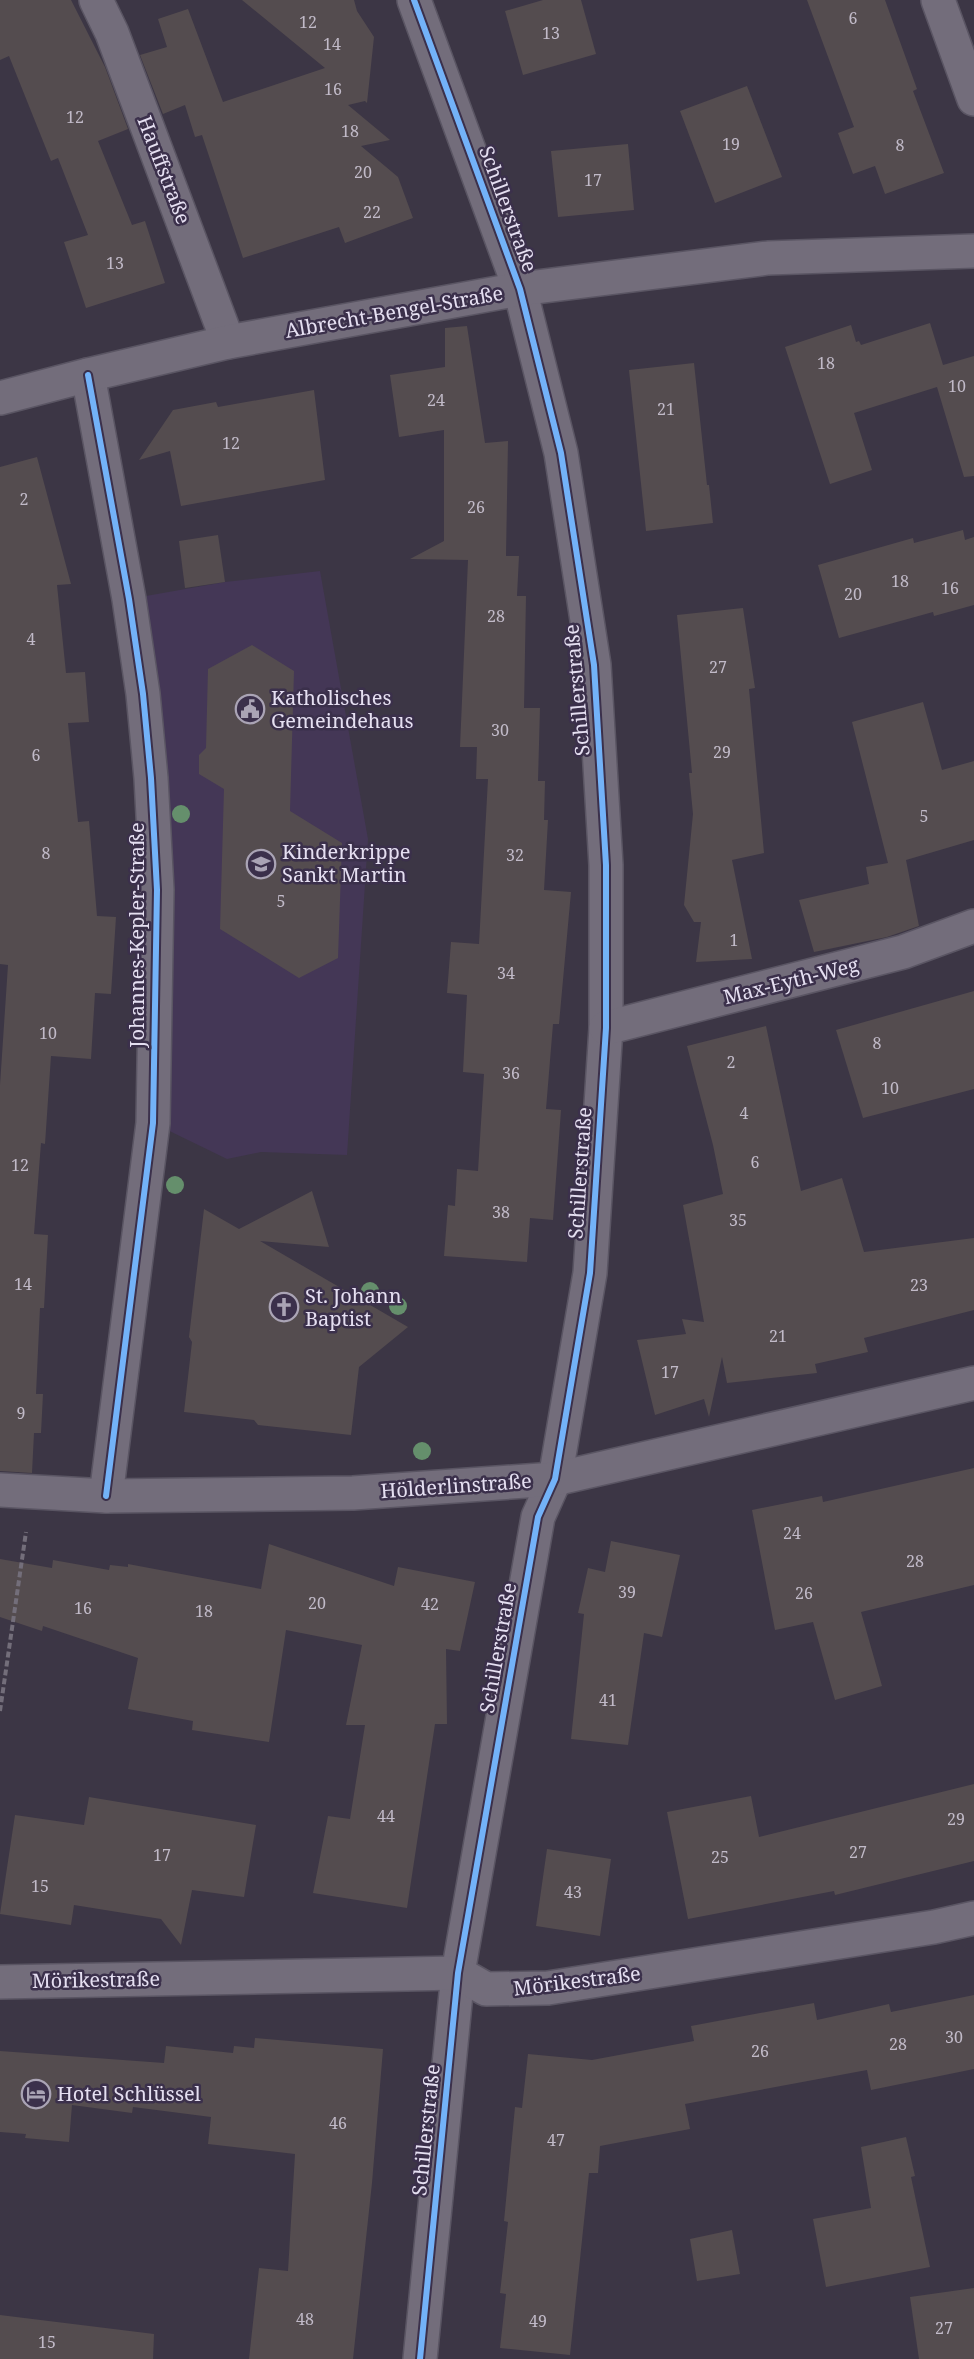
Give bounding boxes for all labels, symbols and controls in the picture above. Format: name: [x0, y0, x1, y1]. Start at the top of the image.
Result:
house number: 6: [849, 7, 858, 29]
house number: 12: [299, 11, 317, 33]
house number: 13: [542, 22, 560, 44]
house number: 14: [323, 33, 341, 55]
house number: 16: [324, 78, 342, 100]
house number: 12: [66, 106, 84, 128]
street label: Hauffstraße: [131, 112, 197, 228]
house number: 18: [341, 120, 359, 142]
house number: 19: [722, 133, 740, 155]
house number: 8: [896, 134, 905, 156]
street label: Schillerstraße: [473, 142, 544, 276]
house number: 20: [354, 161, 372, 183]
house number: 17: [584, 169, 602, 191]
house number: 22: [363, 201, 381, 223]
house number: 13: [106, 252, 124, 274]
street label: Albrecht-Bengel-Straße: [283, 279, 505, 344]
house number: 18: [817, 352, 835, 374]
house number: 10: [948, 375, 966, 397]
house number: 24: [427, 389, 445, 411]
house number: 21: [657, 398, 675, 420]
house number: 12: [222, 432, 240, 454]
house number: 2: [20, 488, 28, 510]
house number: 26: [467, 496, 485, 518]
house number: 18: [891, 570, 909, 592]
house number: 16: [941, 577, 959, 599]
house number: 20: [844, 583, 862, 605]
house number: 28: [487, 605, 505, 627]
street label: Schillerstraße: [557, 623, 596, 757]
house number: 4: [27, 628, 36, 650]
house number: 27: [709, 656, 727, 678]
place label: Katholisches Gemeindehaus: [271, 684, 414, 734]
public building icon: Katholisches Gemeindehaus: [234, 693, 266, 725]
house number: 30: [491, 719, 509, 741]
house number: 29: [713, 741, 731, 763]
house number: 6: [32, 744, 41, 766]
house number: 5: [920, 805, 928, 827]
street label: Johannes-Kepler-Straße: [123, 822, 150, 1049]
place label: Kinderkrippe Sankt Martin: [282, 838, 410, 888]
house number: 8: [42, 842, 51, 864]
house number: 32: [506, 844, 524, 866]
school or university icon: Kinderkrippe Sankt Martin: [245, 848, 277, 880]
house number: 5: [277, 890, 285, 912]
house number: 1: [730, 929, 738, 951]
street label: Max-Eyth-Weg: [720, 951, 862, 1010]
house number: 34: [497, 962, 515, 984]
house number: 10: [39, 1022, 57, 1044]
house number: 8: [873, 1032, 882, 1054]
house number: 2: [727, 1051, 735, 1073]
house number: 36: [502, 1062, 520, 1084]
house number: 10: [881, 1077, 899, 1099]
house number: 4: [740, 1102, 749, 1124]
street label: Schillerstraße: [561, 1106, 598, 1240]
house number: 6: [751, 1151, 760, 1173]
house number: 12: [11, 1154, 29, 1176]
house number: 38: [492, 1201, 510, 1223]
house number: 35: [729, 1209, 747, 1231]
house number: 14: [14, 1273, 32, 1295]
house number: 23: [910, 1274, 928, 1296]
place label: St. Johann Baptist: [305, 1282, 402, 1332]
church icon: St. Johann Baptist: [268, 1291, 300, 1323]
house number: 21: [769, 1325, 787, 1347]
house number: 17: [661, 1361, 679, 1383]
house number: 9: [17, 1402, 25, 1424]
street label: Hölderlinstraße: [379, 1467, 532, 1504]
house number: 24: [783, 1522, 801, 1544]
house number: 28: [906, 1550, 924, 1572]
street label: Schillerstraße: [473, 1580, 522, 1715]
house number: 39: [618, 1581, 636, 1603]
house number: 26: [795, 1582, 813, 1604]
house number: 20: [308, 1592, 326, 1614]
house number: 42: [421, 1593, 439, 1615]
house number: 16: [74, 1597, 92, 1619]
house number: 18: [195, 1600, 213, 1622]
house number: 41: [599, 1689, 617, 1711]
house number: 44: [377, 1805, 395, 1827]
house number: 29: [947, 1808, 965, 1830]
house number: 27: [849, 1841, 867, 1863]
house number: 17: [153, 1844, 171, 1866]
house number: 25: [711, 1846, 729, 1868]
house number: 15: [31, 1875, 49, 1897]
house number: 43: [564, 1881, 582, 1903]
street label: Mörikestraße: [512, 1959, 642, 2002]
street label: Mörikestraße: [32, 1965, 160, 1994]
house number: 30: [945, 2026, 963, 2048]
house number: 28: [889, 2033, 907, 2055]
house number: 26: [751, 2040, 769, 2062]
street label: Schillerstraße: [405, 2063, 446, 2197]
hotel icon: Hotel Schlüssel: [20, 2078, 52, 2110]
place label: Hotel Schlüssel: [57, 2080, 201, 2107]
house number: 46: [329, 2112, 347, 2134]
house number: 47: [547, 2129, 565, 2151]
house number: 48: [296, 2308, 314, 2330]
house number: 49: [529, 2310, 547, 2332]
house number: 27: [935, 2317, 953, 2339]
house number: 15: [38, 2331, 56, 2353]

